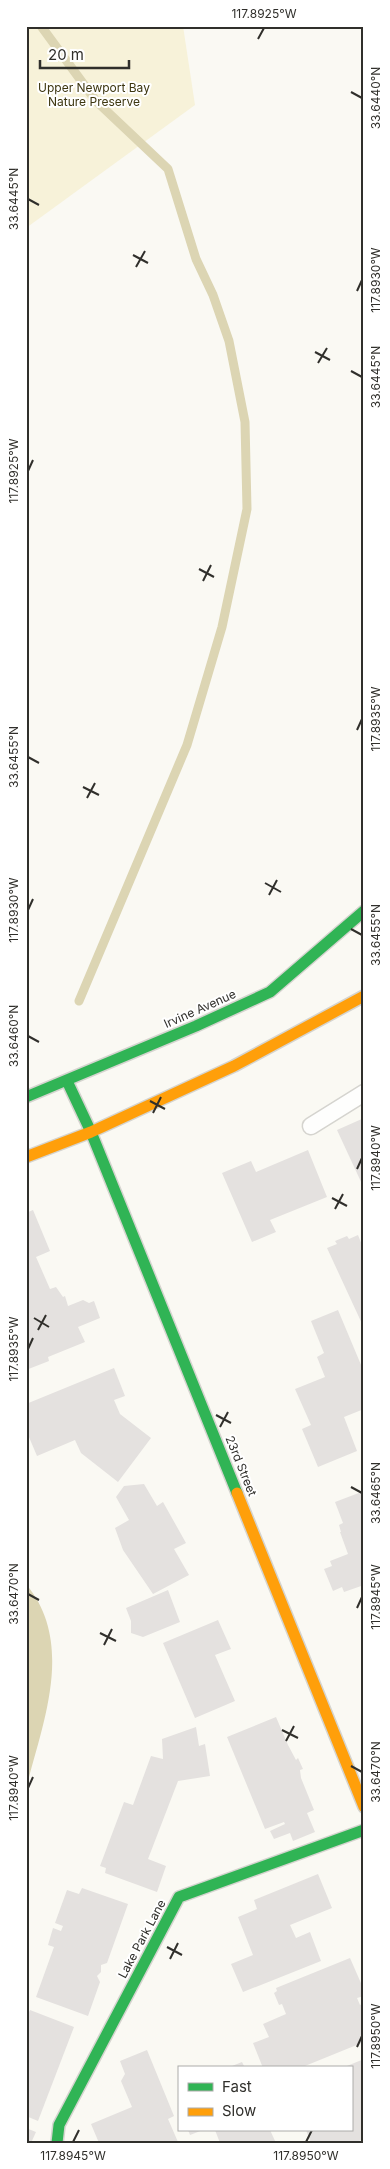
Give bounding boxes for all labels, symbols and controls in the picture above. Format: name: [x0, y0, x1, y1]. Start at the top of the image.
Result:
text: 117.8925°W: [231, 6, 297, 21]
scale bar: [40, 38, 129, 70]
text: 20 m: [48, 45, 84, 64]
text: 33.6440°N: [368, 67, 383, 129]
park label: Upper Newport Bay Nature Preserve: [38, 80, 150, 109]
text: 33.6445°N: [6, 168, 21, 230]
text: 117.8930°W: [368, 247, 383, 313]
text: 33.6445°N: [368, 346, 383, 408]
text: 117.8925°W: [6, 438, 21, 504]
text: 117.8935°W: [368, 686, 383, 752]
text: 33.6455°N: [6, 726, 21, 788]
text: 117.8930°W: [6, 877, 21, 943]
text: 33.6455°N: [368, 904, 383, 966]
street label: Irvine Avenue: [161, 986, 238, 1031]
text: 33.6460°N: [6, 1005, 21, 1067]
text: 117.8940°W: [368, 1125, 383, 1191]
text: 117.8935°W: [6, 1316, 21, 1382]
street label: 23rd Street: [223, 1433, 260, 1498]
text: 33.6465°N: [368, 1462, 383, 1524]
text: 33.6470°N: [6, 1563, 21, 1625]
text: 117.8945°W: [368, 1564, 383, 1630]
text: 33.6470°N: [368, 1741, 383, 1803]
text: 117.8940°W: [6, 1755, 21, 1821]
street label: Lake Park Lane: [115, 1897, 169, 1981]
text: 117.8950°W: [368, 2003, 383, 2069]
legend: [178, 2066, 352, 2132]
text: Fast: [222, 2077, 252, 2096]
text: Slow: [222, 2101, 256, 2120]
text: 117.8945°W: [40, 2148, 106, 2163]
text: 117.8950°W: [273, 2148, 339, 2163]

